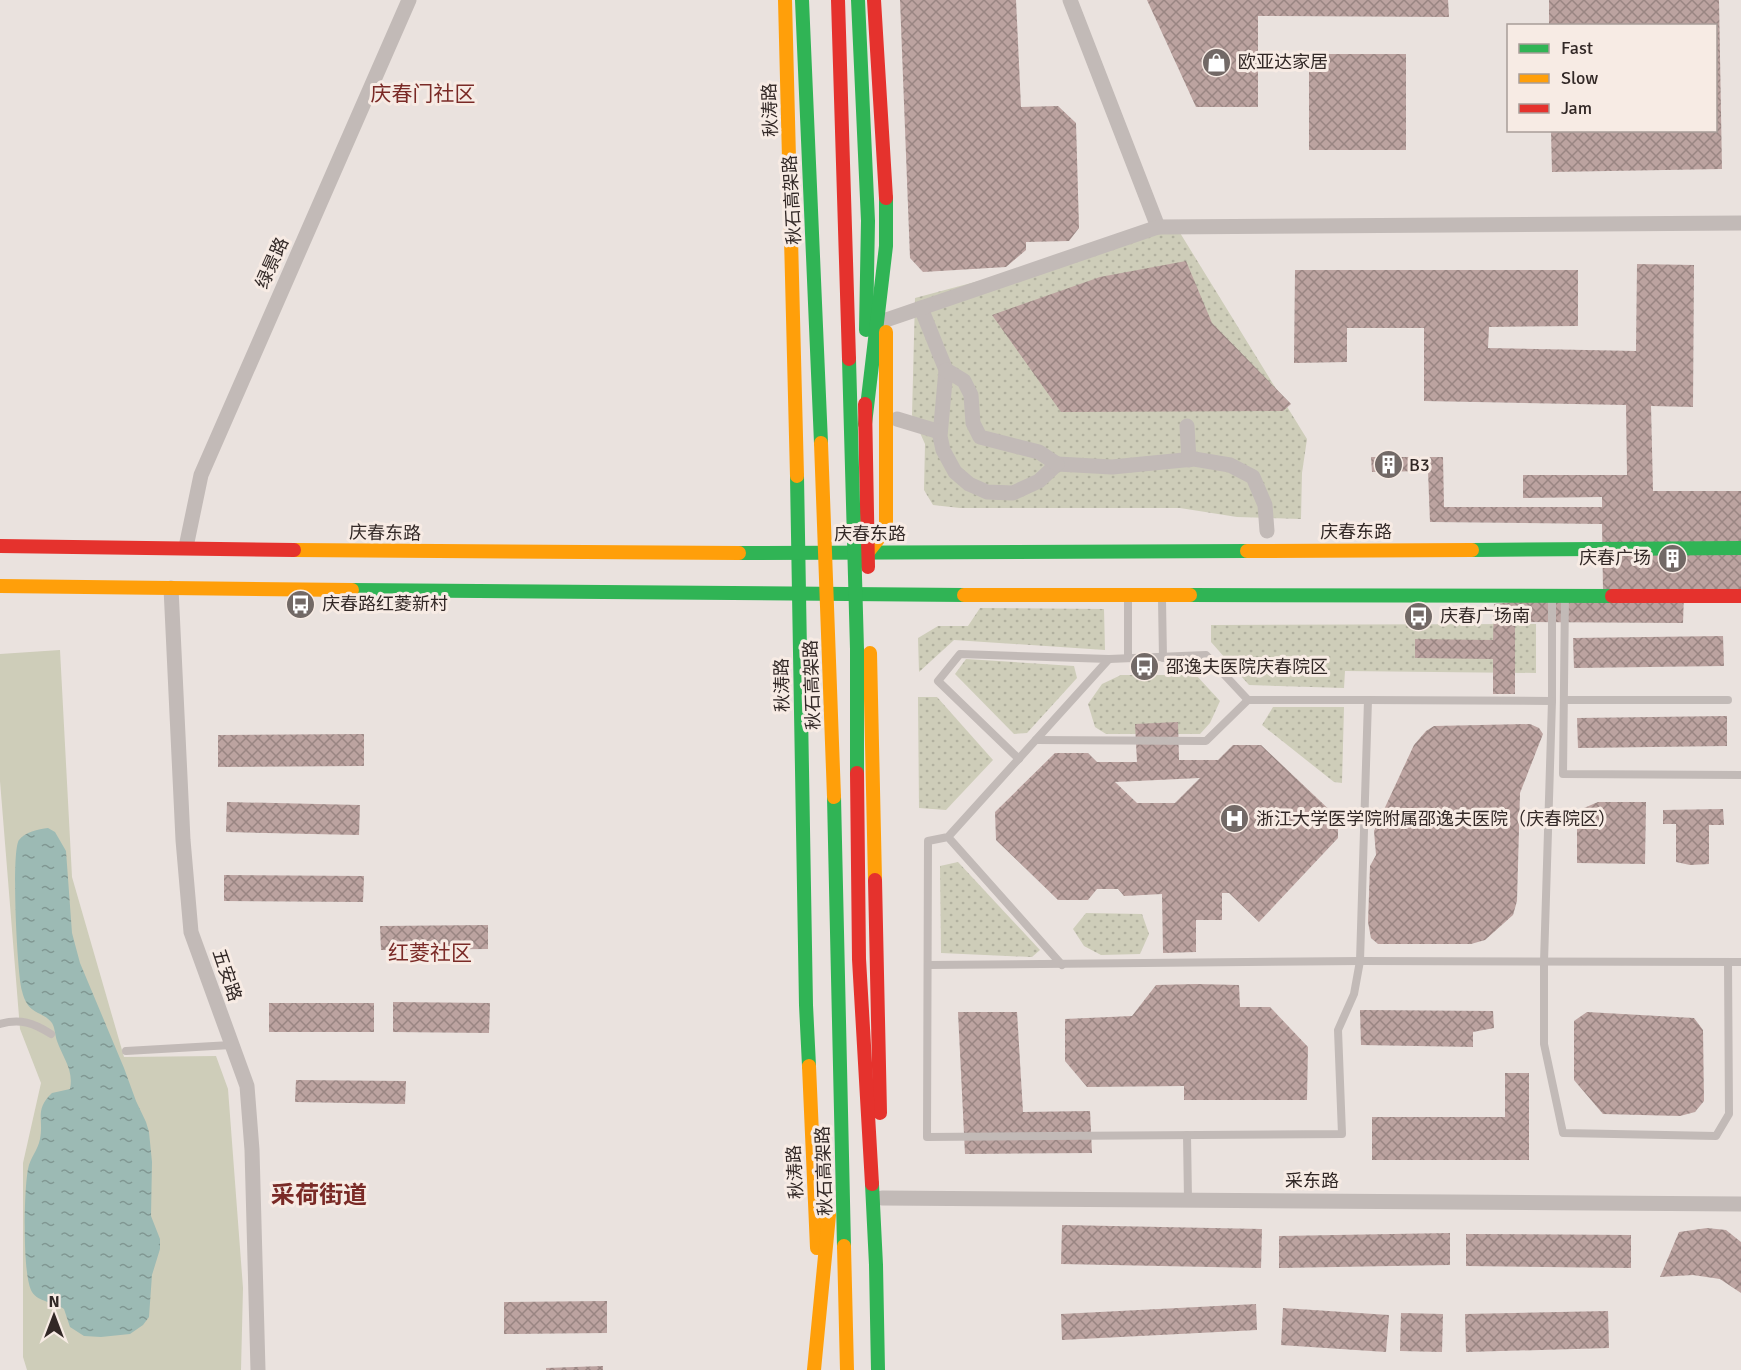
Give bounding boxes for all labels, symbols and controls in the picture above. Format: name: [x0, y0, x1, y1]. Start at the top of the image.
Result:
legend: [1507, 24, 1717, 132]
text: Fast: [1561, 37, 1593, 59]
shop icon: 欧亚达家居: [1201, 46, 1233, 78]
place label: 欧亚达家居: [1238, 51, 1328, 73]
text: Slow: [1561, 67, 1598, 89]
district label: 庆春门社区: [371, 81, 476, 107]
street label: 秋涛路: [758, 83, 782, 137]
text: Jam: [1561, 97, 1592, 119]
street label: 秋石高架路: [779, 154, 805, 246]
street label: 绿景路: [251, 234, 293, 292]
building icon: B3: [1372, 449, 1404, 481]
place label: B3: [1409, 454, 1430, 476]
street label: 庆春东路: [349, 521, 421, 545]
street label: 庆春东路: [1320, 521, 1392, 543]
street label: 庆春东路: [834, 523, 906, 545]
building icon: 庆春广场: [1656, 542, 1688, 574]
place label: 庆春广场: [1579, 547, 1651, 569]
bus stop icon: 庆春路红菱新村: [285, 588, 317, 620]
place label: 庆春路红菱新村: [322, 593, 448, 615]
bus stop icon: 庆春广场南: [1403, 600, 1435, 632]
place label: 庆春广场南: [1440, 605, 1530, 627]
street label: 秋石高架路: [799, 640, 825, 730]
bus stop icon: 邵逸夫医院庆春院区: [1129, 651, 1161, 683]
place label: 邵逸夫医院庆春院区: [1166, 656, 1328, 678]
street label: 秋涛路: [771, 658, 793, 712]
hospital icon: 浙江大学医学院附属邵逸夫医院（庆春院区）: [1219, 803, 1251, 835]
place label: 浙江大学医学院附属邵逸夫医院（庆春院区）: [1256, 808, 1616, 830]
district label: 红菱社区: [388, 940, 472, 966]
street label: 五安路: [208, 946, 246, 1004]
street label: 秋石高架路: [811, 1126, 837, 1216]
street label: 秋涛路: [783, 1144, 807, 1200]
street label: 采东路: [1285, 1170, 1339, 1192]
district label: 采荷街道: [271, 1180, 367, 1210]
north arrow: [24, 1286, 84, 1346]
text: N: [48, 1292, 60, 1312]

